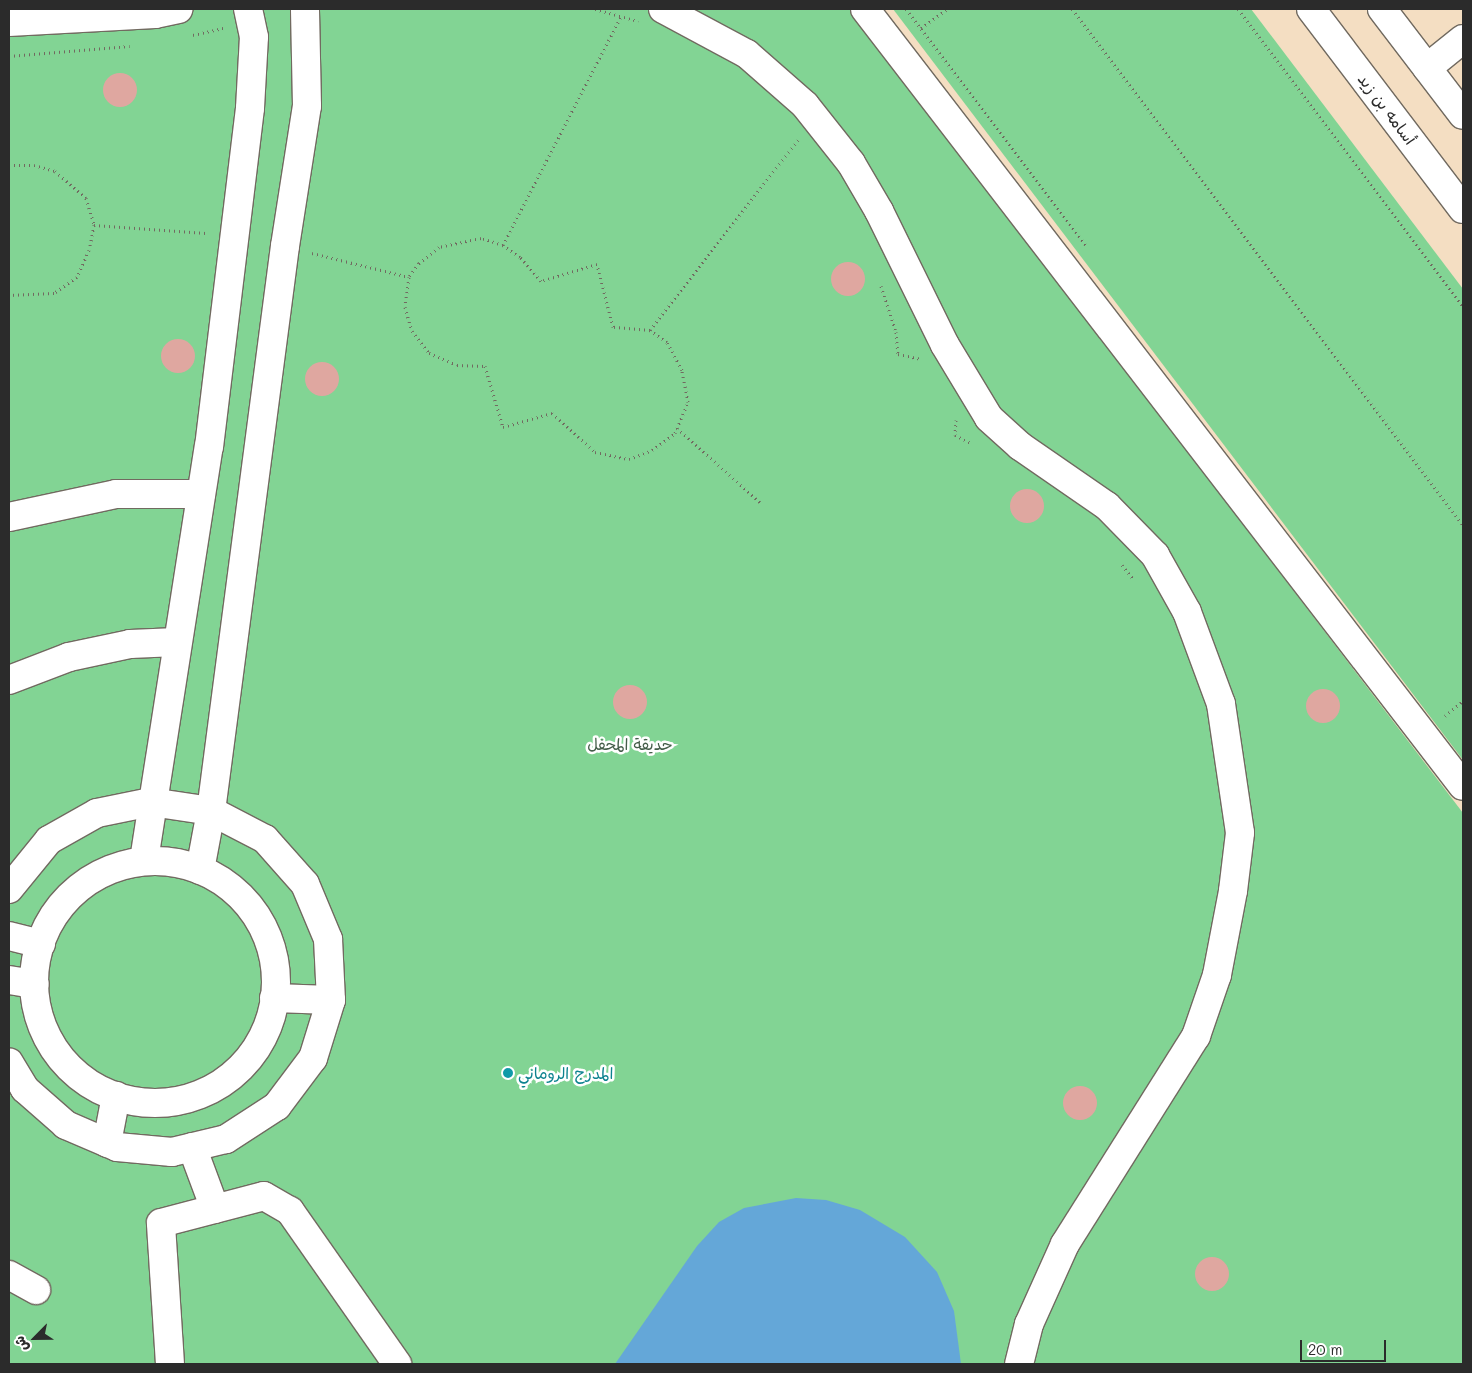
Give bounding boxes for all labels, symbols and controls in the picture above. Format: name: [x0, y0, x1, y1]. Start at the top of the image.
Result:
street label: أسامه بن زيد: [1354, 70, 1420, 148]
park label: حديقة المحفل: [587, 734, 673, 754]
place label: المدرج الروماني: [518, 1063, 613, 1083]
marker: المدرج الروماني: [502, 1067, 514, 1079]
north arrow: [10, 1313, 60, 1363]
scale bar: [1302, 1330, 1388, 1362]
text: ش: [9, 1333, 32, 1355]
text: 20 m: [1308, 1339, 1342, 1359]

